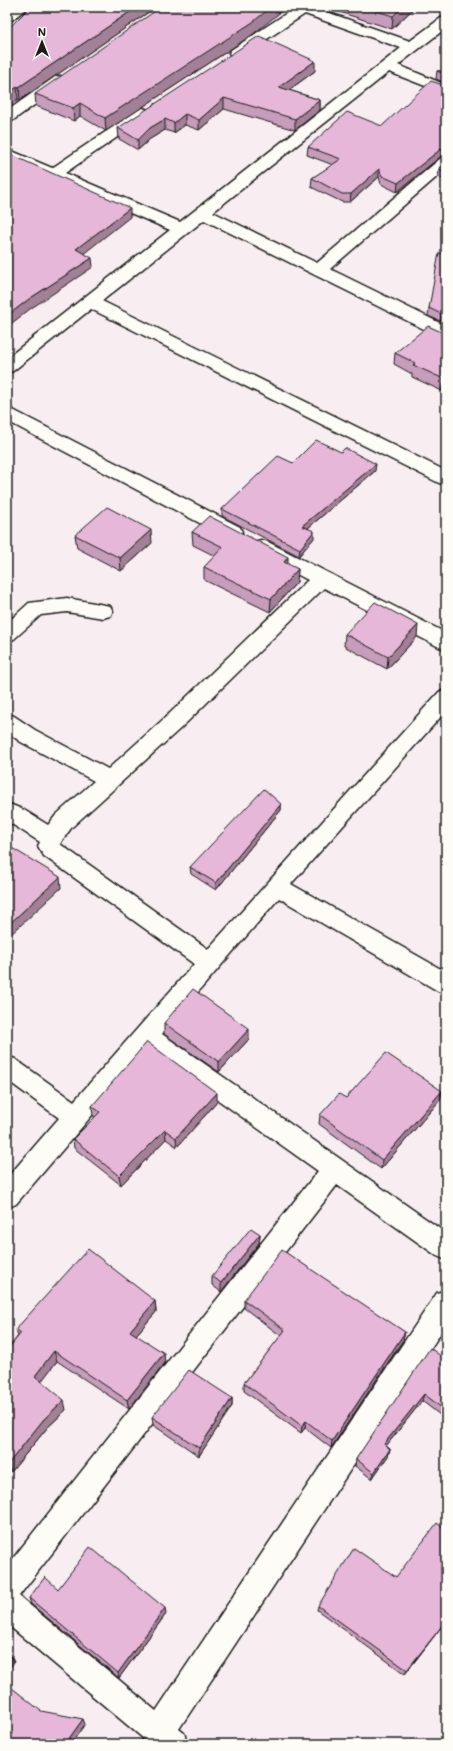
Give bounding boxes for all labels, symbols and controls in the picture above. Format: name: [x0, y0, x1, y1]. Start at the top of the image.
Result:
north arrow: [22, 22, 62, 62]
text: N: [38, 24, 46, 39]

